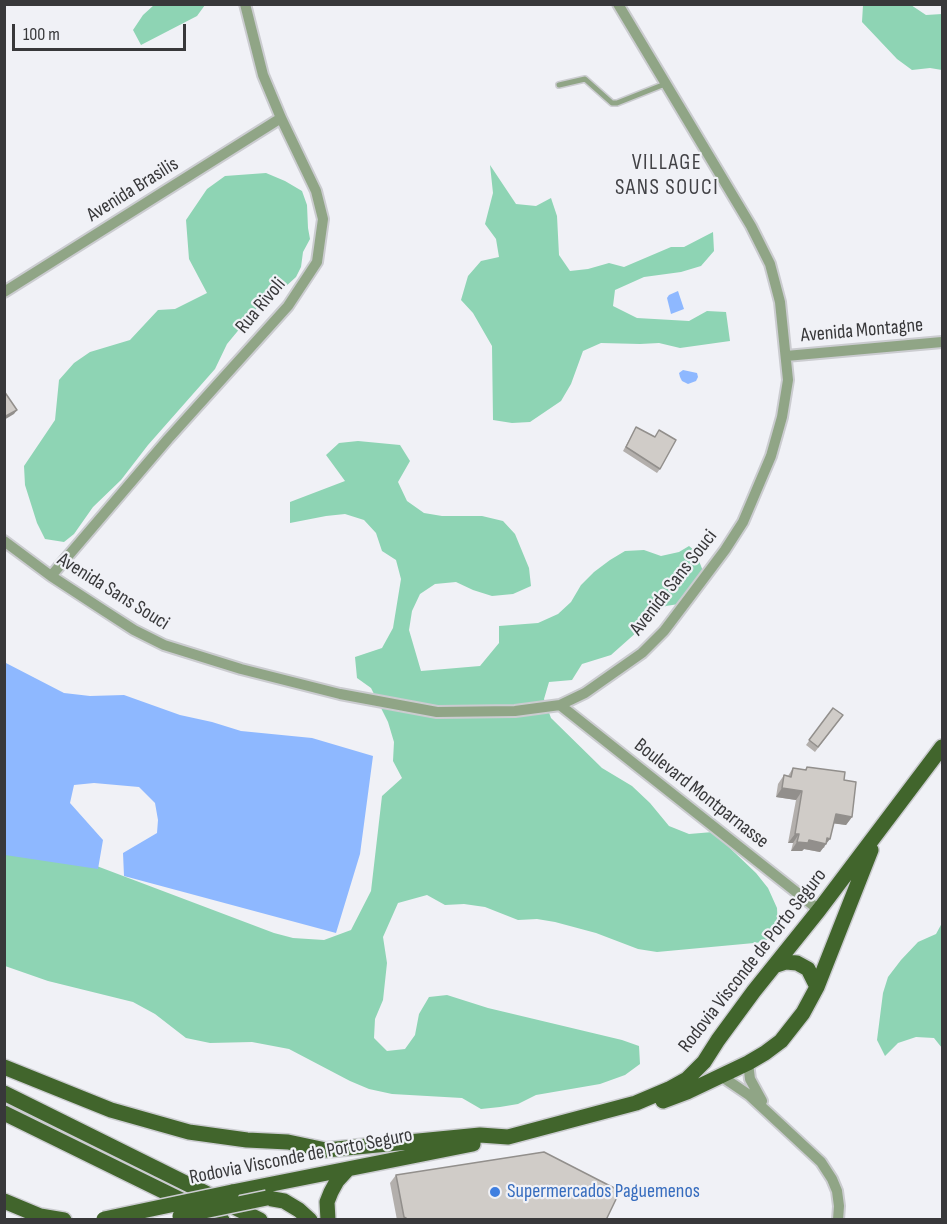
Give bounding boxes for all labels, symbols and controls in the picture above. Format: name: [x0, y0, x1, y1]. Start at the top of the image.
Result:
scale bar: [15, 12, 189, 50]
text: 100 m: [23, 24, 60, 45]
district label: VILLAGE SANS SOUCI: [615, 150, 719, 202]
street label: Avenida Brasilis: [83, 152, 183, 228]
street label: Rua Rivoli: [231, 273, 291, 339]
street label: Avenida Montagne: [800, 314, 924, 348]
street label: Avenida Sans Souci: [625, 525, 723, 641]
street label: Avenida Sans Souci: [53, 548, 173, 636]
street label: Boulevard Montparnasse: [629, 734, 773, 854]
street label: Rodovia Visconde de Porto Seguro: [674, 864, 832, 1058]
street label: Rodovia Visconde de Porto Seguro: [187, 1124, 415, 1190]
place label: Supermercados Paguemenos: [507, 1180, 700, 1204]
marker: Supermercados Paguemenos: [488, 1185, 502, 1199]

